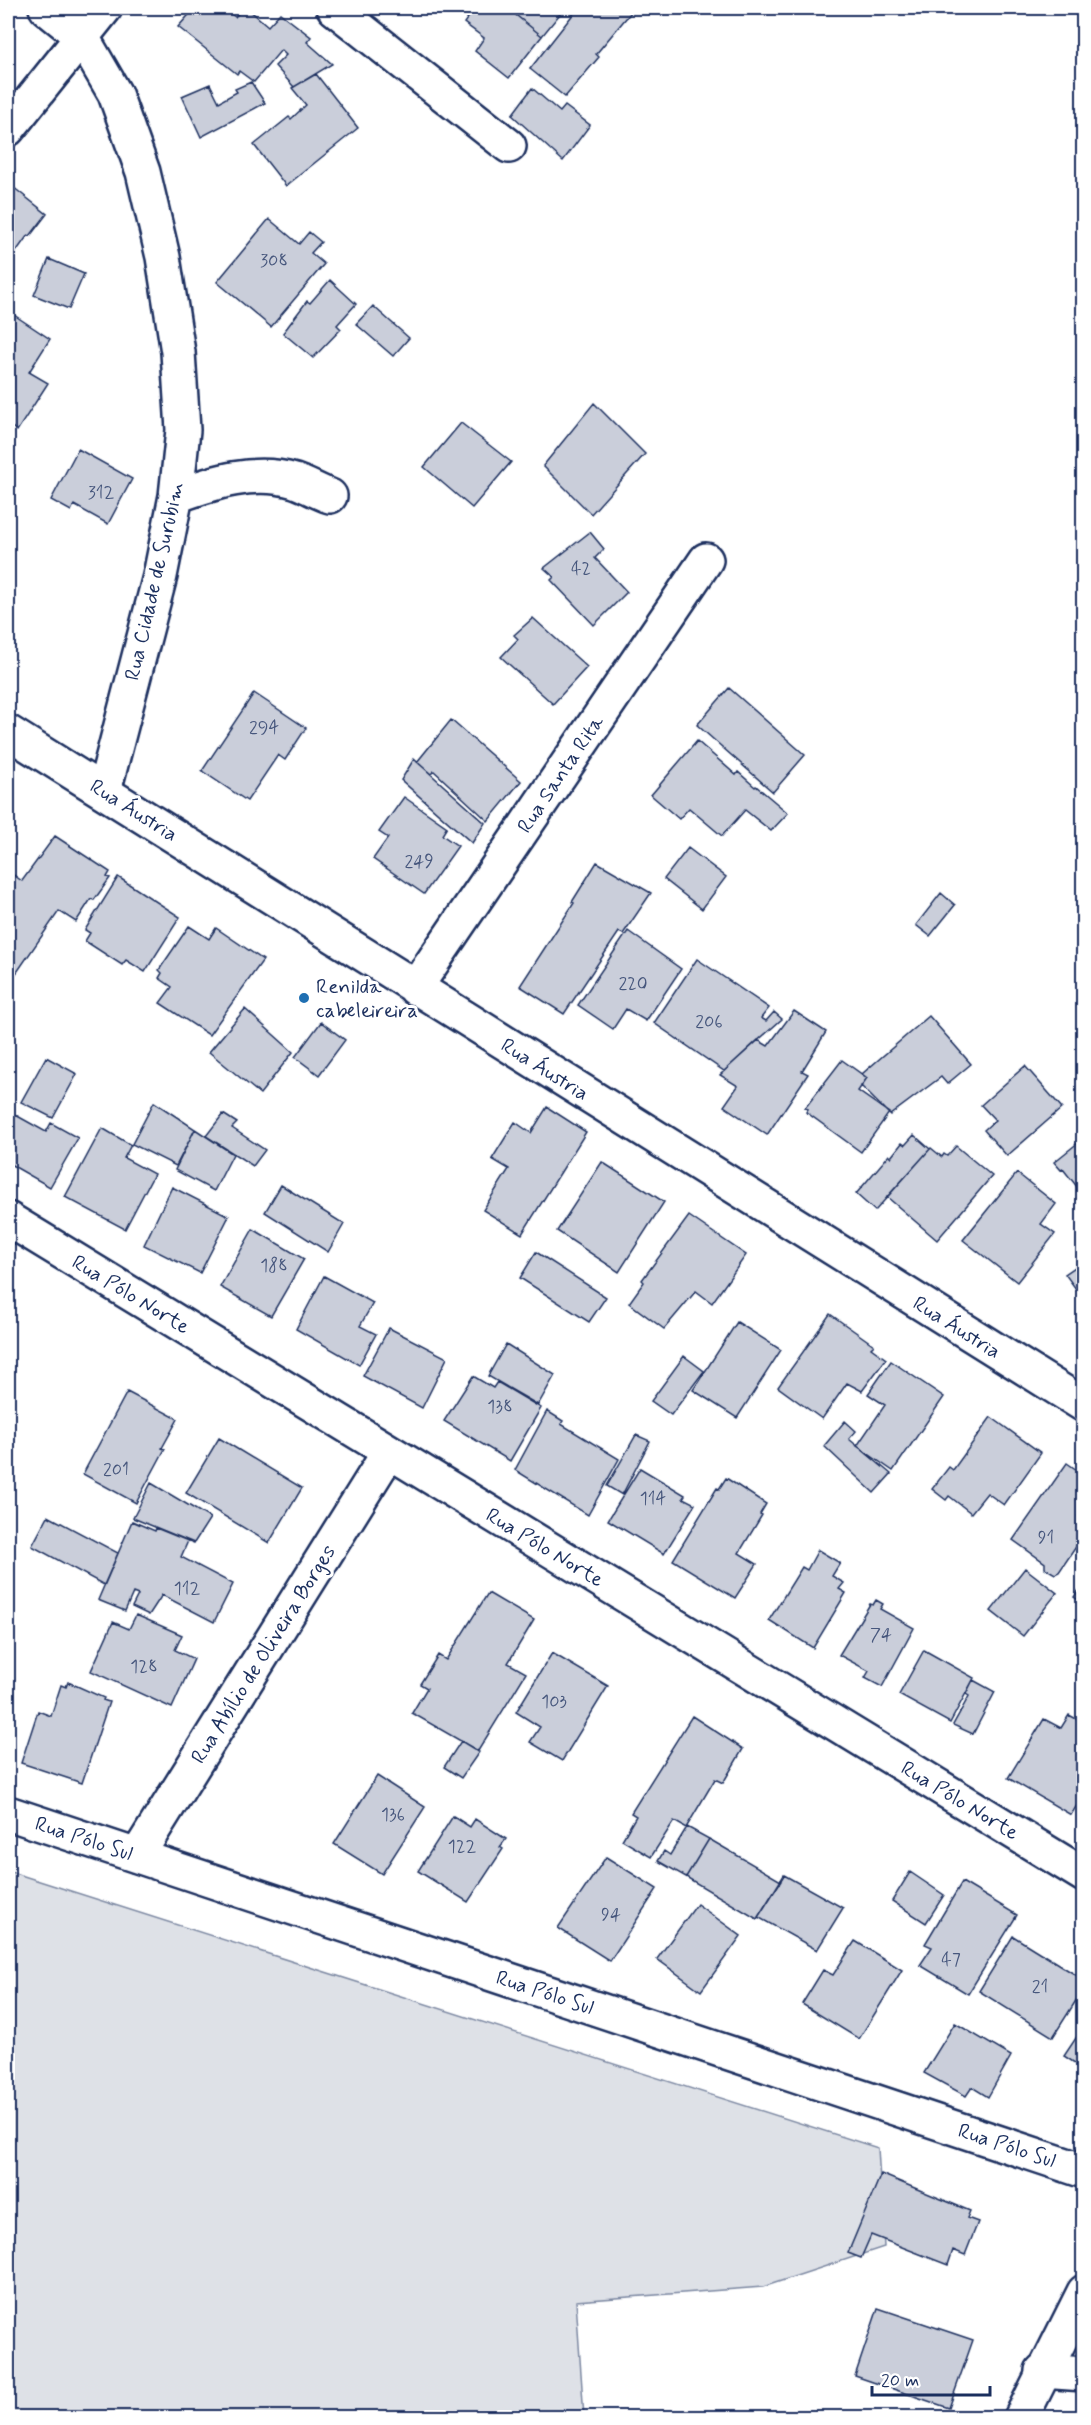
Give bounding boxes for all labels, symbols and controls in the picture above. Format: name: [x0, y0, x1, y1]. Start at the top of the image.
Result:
house number: 308: [260, 249, 288, 273]
street label: Rua Cidade de Surubim: [118, 479, 191, 683]
house number: 312: [88, 481, 115, 505]
house number: 42: [571, 557, 591, 581]
street label: Rua Santa Rita: [511, 710, 611, 839]
house number: 294: [249, 716, 279, 740]
street label: Rua Áustria: [84, 773, 183, 849]
house number: 249: [404, 850, 434, 874]
house number: 220: [618, 972, 648, 996]
place label: Renilda cabeleireira: [316, 973, 418, 1025]
marker: Renilda cabeleireira: [297, 991, 311, 1005]
house number: 206: [695, 1010, 723, 1034]
street label: Rua Áustria: [495, 1032, 594, 1108]
street label: Rua Pólo Norte: [66, 1249, 195, 1341]
house number: 188: [260, 1254, 288, 1278]
street label: Rua Áustria: [907, 1290, 1006, 1366]
house number: 138: [487, 1395, 513, 1419]
house number: 201: [103, 1458, 129, 1482]
house number: 114: [640, 1487, 667, 1511]
street label: Rua Pólo Norte: [480, 1502, 609, 1594]
house number: 91: [1038, 1526, 1054, 1550]
street label: Rua Abílio de Oliveira Borges: [185, 1540, 343, 1769]
house number: 112: [174, 1577, 201, 1601]
house number: 74: [870, 1623, 892, 1647]
house number: 128: [130, 1655, 158, 1679]
house number: 103: [541, 1690, 567, 1714]
street label: Rua Pólo Norte: [895, 1755, 1024, 1847]
house number: 136: [381, 1803, 405, 1827]
street label: Rua Pólo Sul: [31, 1810, 136, 1868]
house number: 122: [448, 1835, 476, 1859]
house number: 94: [601, 1903, 621, 1927]
house number: 47: [941, 1948, 961, 1972]
street label: Rua Pólo Sul: [492, 1964, 597, 2022]
house number: 21: [1032, 1975, 1048, 1999]
street label: Rua Pólo Sul: [954, 2117, 1059, 2175]
scale bar: [872, 2359, 990, 2397]
text: 20 m: [881, 2369, 919, 2393]

